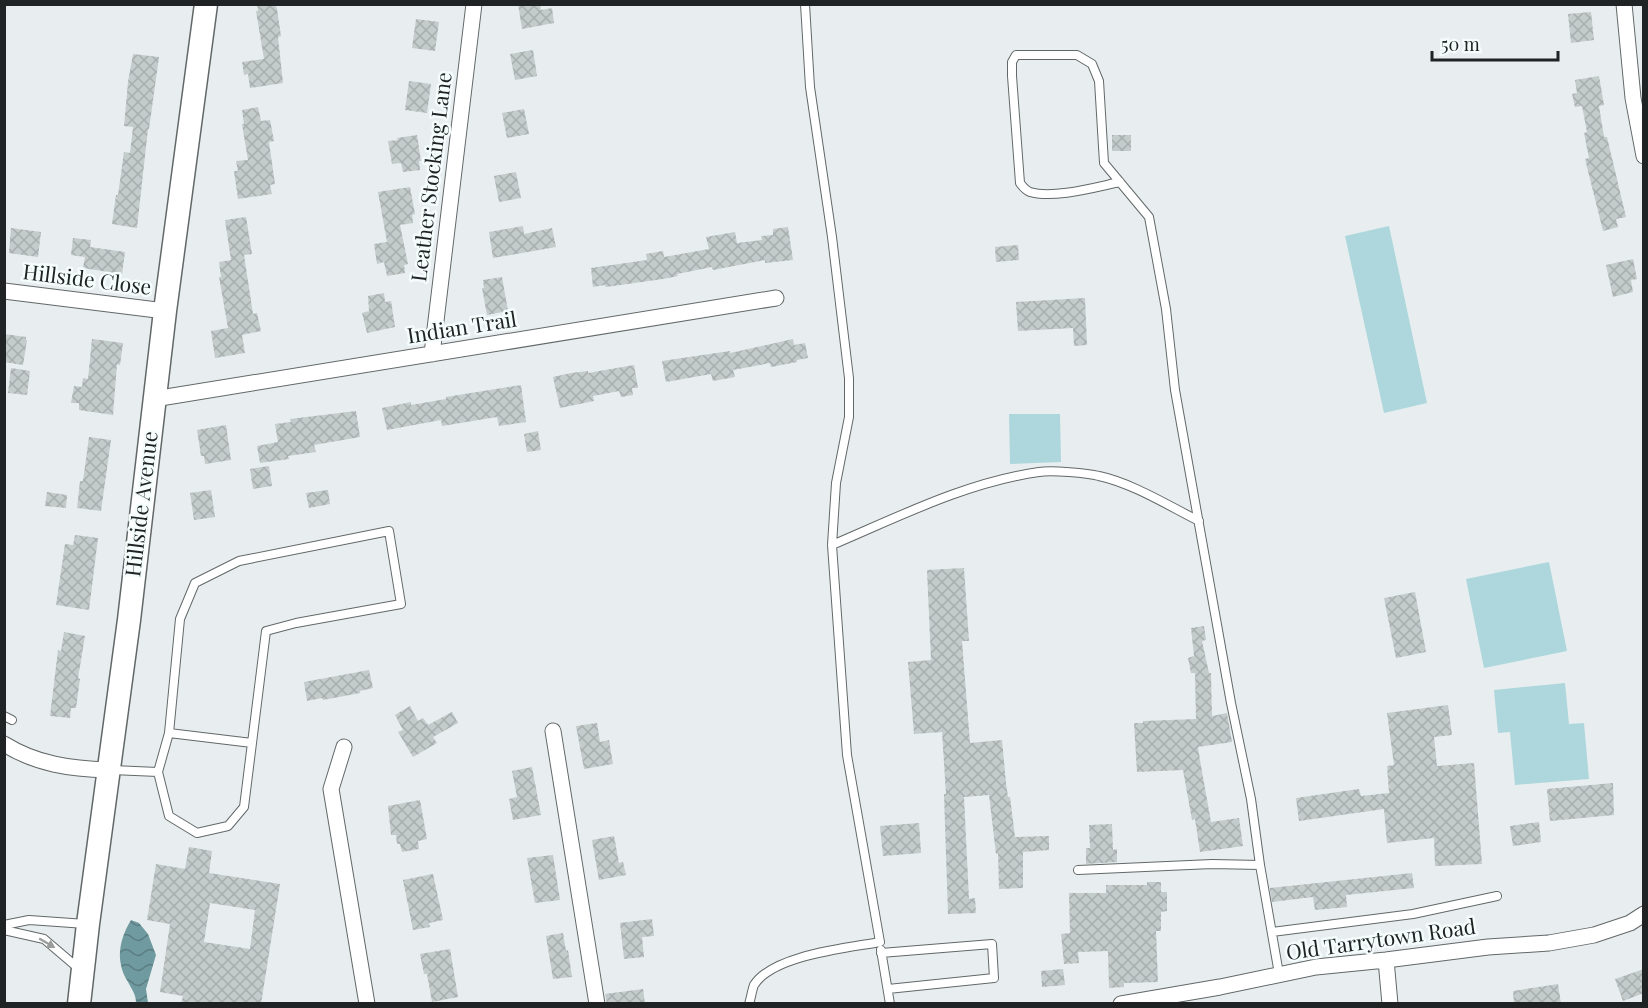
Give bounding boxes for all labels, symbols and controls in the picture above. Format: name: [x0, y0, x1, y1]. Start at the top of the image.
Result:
scale bar: [1432, 24, 1558, 62]
text: 50 m: [1441, 32, 1480, 56]
street label: Leather Stocking Lane: [403, 70, 457, 283]
street label: Hillside Close: [21, 256, 153, 300]
street label: Indian Trail: [405, 304, 519, 349]
street label: Hillside Avenue: [117, 429, 163, 578]
street label: Old Tarrytown Road: [1284, 911, 1477, 965]
one-way arrow: [39, 937, 56, 948]

